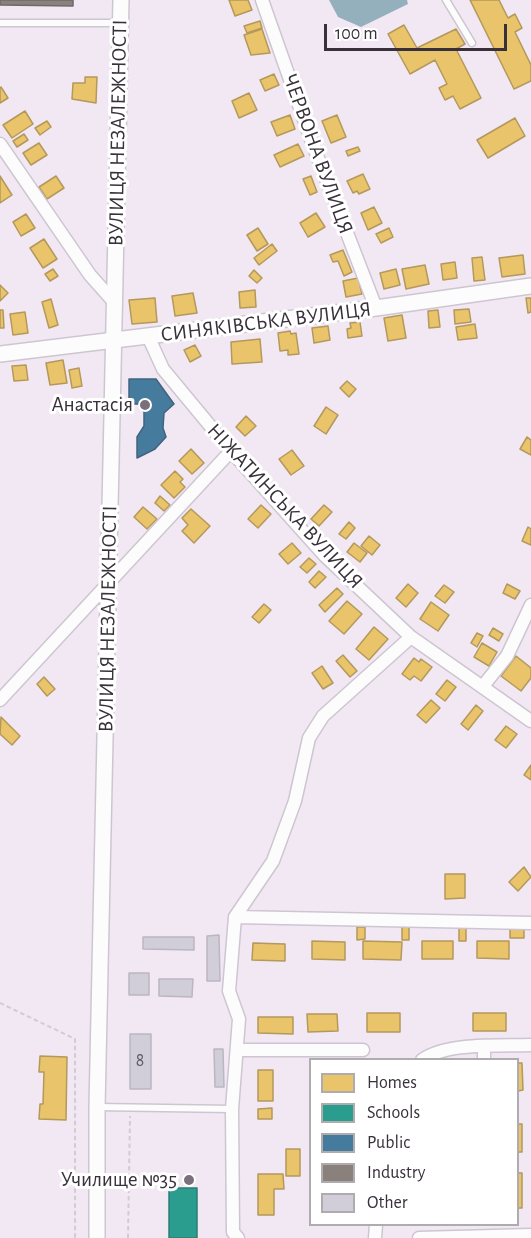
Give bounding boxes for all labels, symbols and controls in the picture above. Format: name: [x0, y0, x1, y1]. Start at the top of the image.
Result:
scale bar: [327, 12, 510, 50]
street label: ВУЛИЦЯ НЕЗАЛЕЖНОСТІ: [103, 19, 133, 247]
text: 100 m: [335, 25, 378, 43]
street label: ЧЕРВОНА ВУЛИЦЯ: [277, 71, 359, 237]
street label: СИНЯКІВСЬКА ВУЛИЦЯ: [159, 297, 373, 347]
place label: Анастасія: [51, 392, 133, 418]
marker: Анастасія: [138, 398, 152, 412]
street label: НІЖАТИНСЬКА ВУЛИЦЯ: [202, 418, 368, 594]
street label: ВУЛИЦЯ НЕЗАЛЕЖНОСТІ: [93, 505, 123, 733]
house number: 8: [136, 1050, 144, 1072]
legend: [309, 1058, 519, 1226]
text: Homes: [367, 1074, 417, 1092]
text: Schools: [367, 1104, 420, 1122]
text: Public: [367, 1134, 410, 1152]
text: Industry: [367, 1164, 426, 1182]
place label: Училище №35: [61, 1167, 177, 1193]
marker: Училище №35: [182, 1173, 196, 1187]
text: Other: [367, 1194, 408, 1212]

